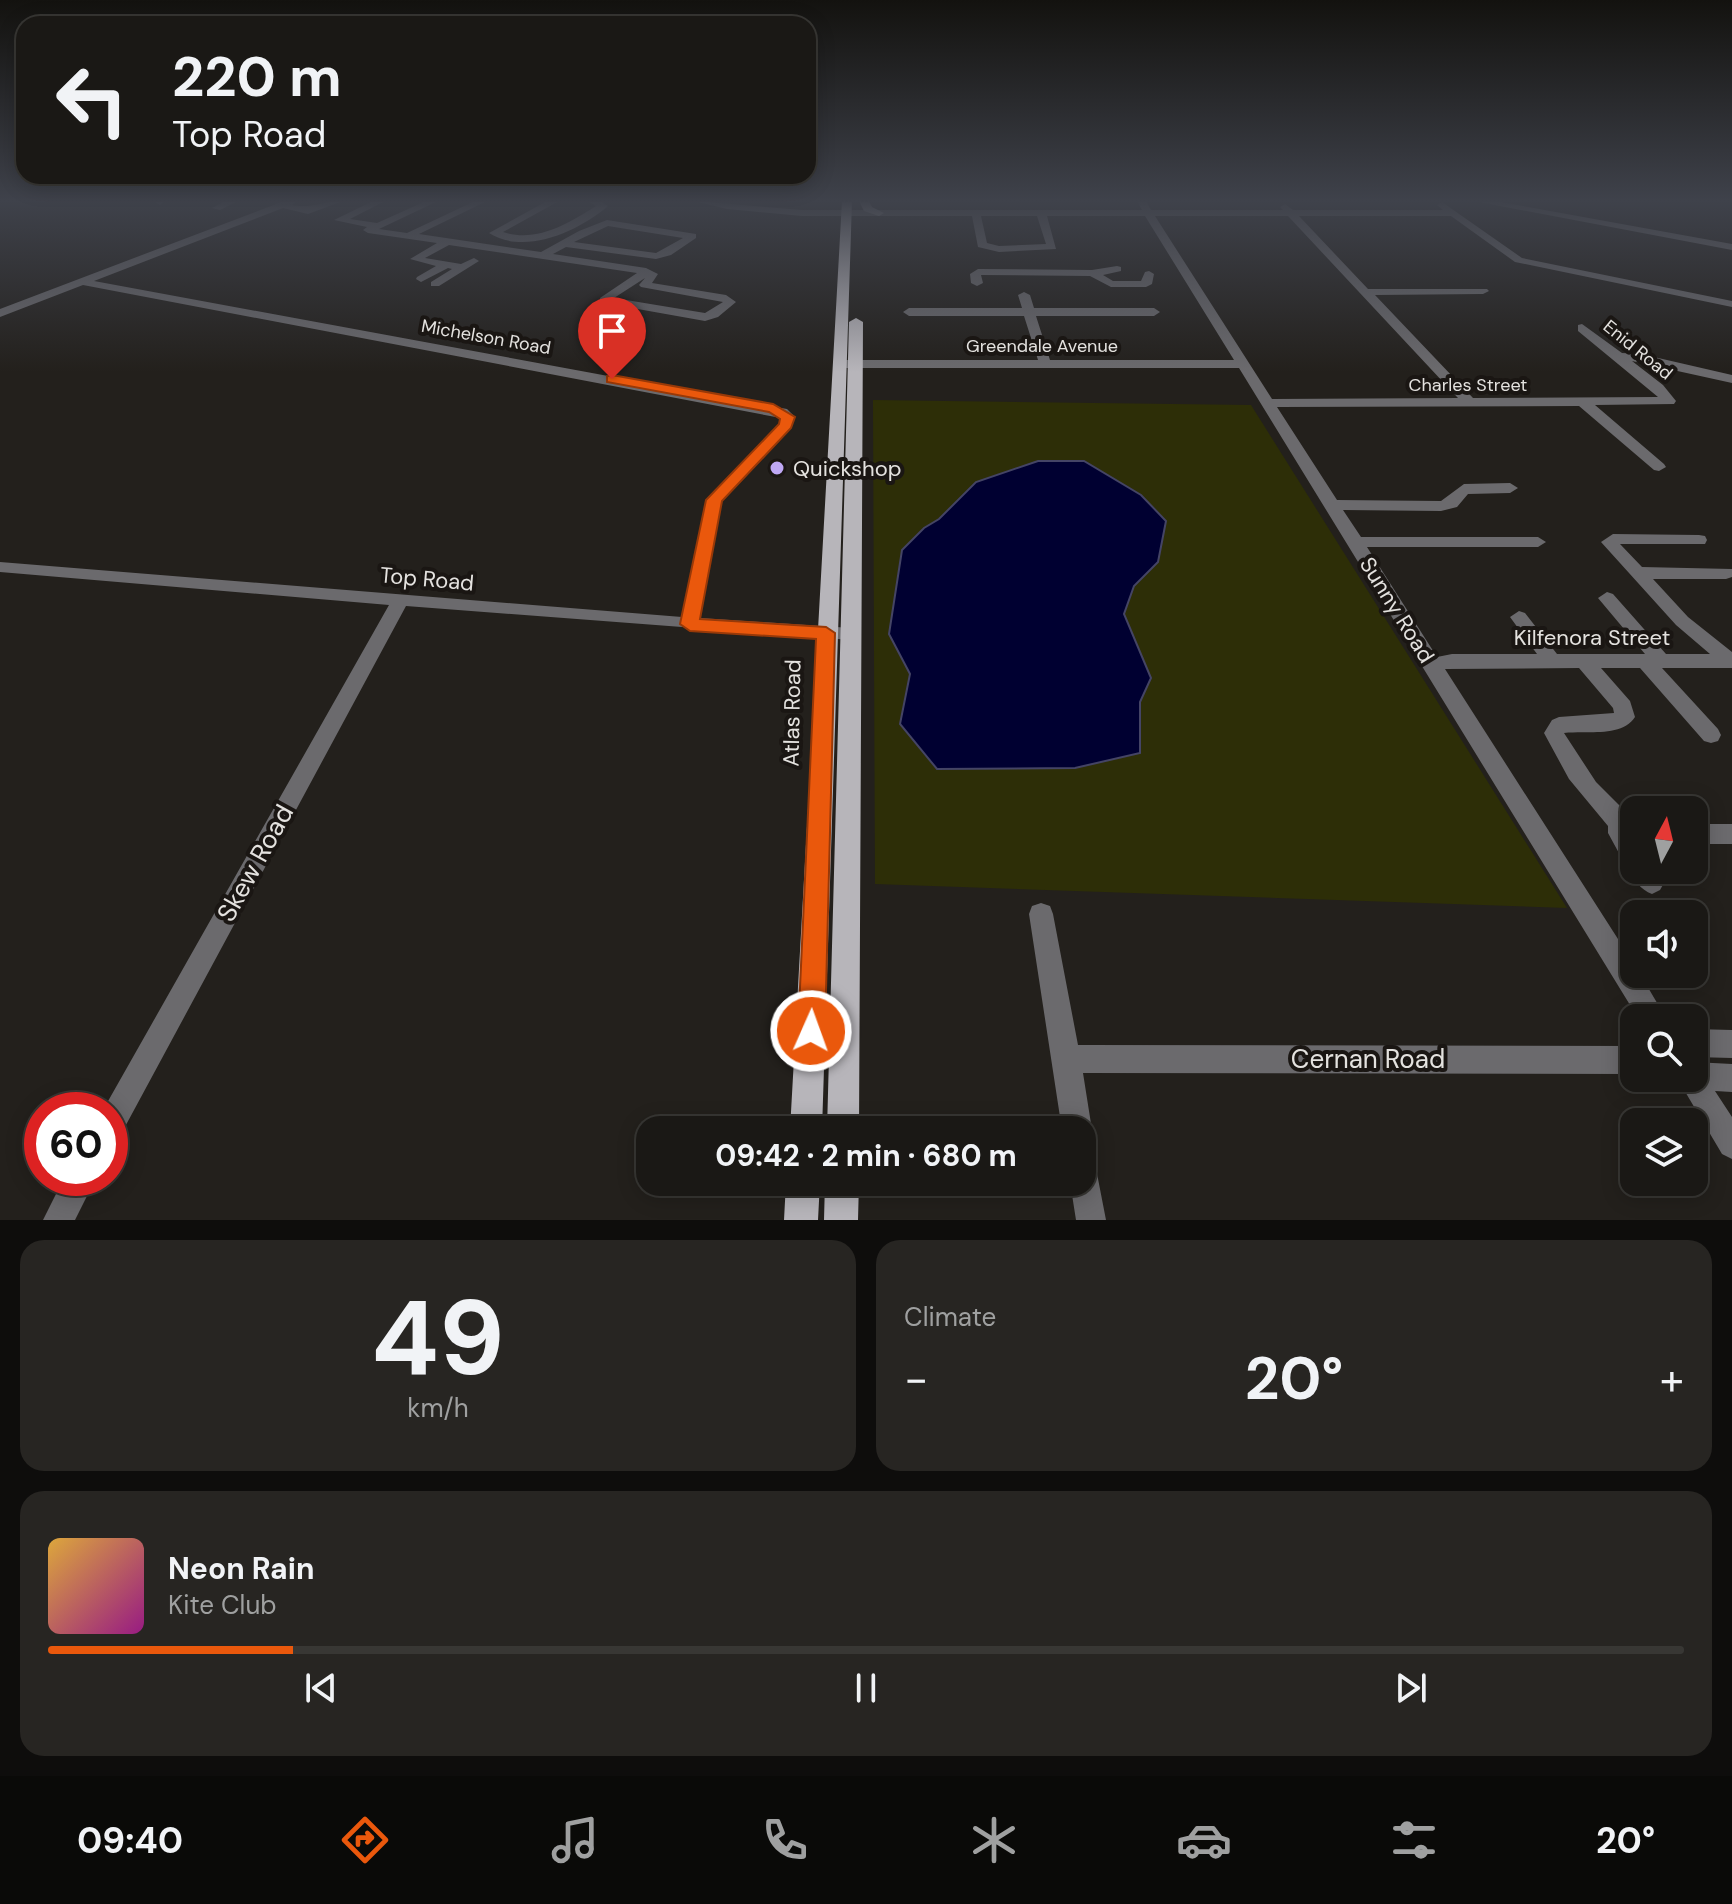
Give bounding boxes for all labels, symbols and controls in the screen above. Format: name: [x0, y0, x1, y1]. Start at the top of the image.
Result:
text: 220 m: [172, 40, 342, 113]
icon: left: [40, 48, 144, 152]
text: Top Road: [172, 111, 326, 158]
pin: [578, 297, 646, 379]
icon: arrive: [590, 309, 634, 353]
street label: Michelson Road: [419, 314, 553, 360]
street label: Enid Road: [1598, 315, 1678, 385]
street label: Greendale Avenue: [966, 334, 1118, 358]
street label: Charles Street: [1409, 373, 1527, 397]
place label: Quickshop: [793, 454, 901, 483]
marker: Quickshop: [768, 459, 786, 477]
street label: Sunny Road: [1353, 552, 1441, 668]
street label: Top Road: [379, 560, 475, 598]
street label: Kilfenora Street: [1514, 623, 1670, 652]
street label: Atlas Road: [777, 659, 807, 767]
north arrow: [1620, 796, 1708, 884]
map controls: [1620, 796, 1708, 1196]
street label: Skew Road: [209, 798, 301, 928]
button: sound: [1620, 900, 1708, 988]
position arrow: [769, 989, 853, 1073]
button: search: [1620, 1004, 1708, 1092]
street label: Cernan Road: [1291, 1042, 1445, 1076]
speed limit sign: 60: [24, 1092, 128, 1196]
button: layers: [1620, 1108, 1708, 1196]
text: 09:42 · 2 min · 680 m: [715, 1136, 1017, 1175]
text: 49: [371, 1271, 505, 1406]
text: Climate: [904, 1300, 996, 1334]
text: 20°: [1245, 1339, 1343, 1418]
text: −: [904, 1350, 928, 1408]
text: +: [1660, 1350, 1684, 1408]
text: km/h: [407, 1391, 469, 1425]
text: Neon Rain: [168, 1549, 314, 1588]
text: Kite Club: [168, 1588, 277, 1622]
icon: previous: [299, 1666, 343, 1710]
icon: pause: [844, 1666, 888, 1710]
icon: next: [1389, 1666, 1433, 1710]
icon: directions: [337, 1812, 393, 1868]
icon: music: [547, 1812, 603, 1868]
icon: phone: [757, 1812, 813, 1868]
icon: climate: [966, 1812, 1022, 1868]
icon: car: [1176, 1812, 1232, 1868]
icon: filters: [1386, 1812, 1442, 1868]
text: 09:40: [77, 1817, 183, 1864]
text: 20°: [1596, 1817, 1655, 1864]

